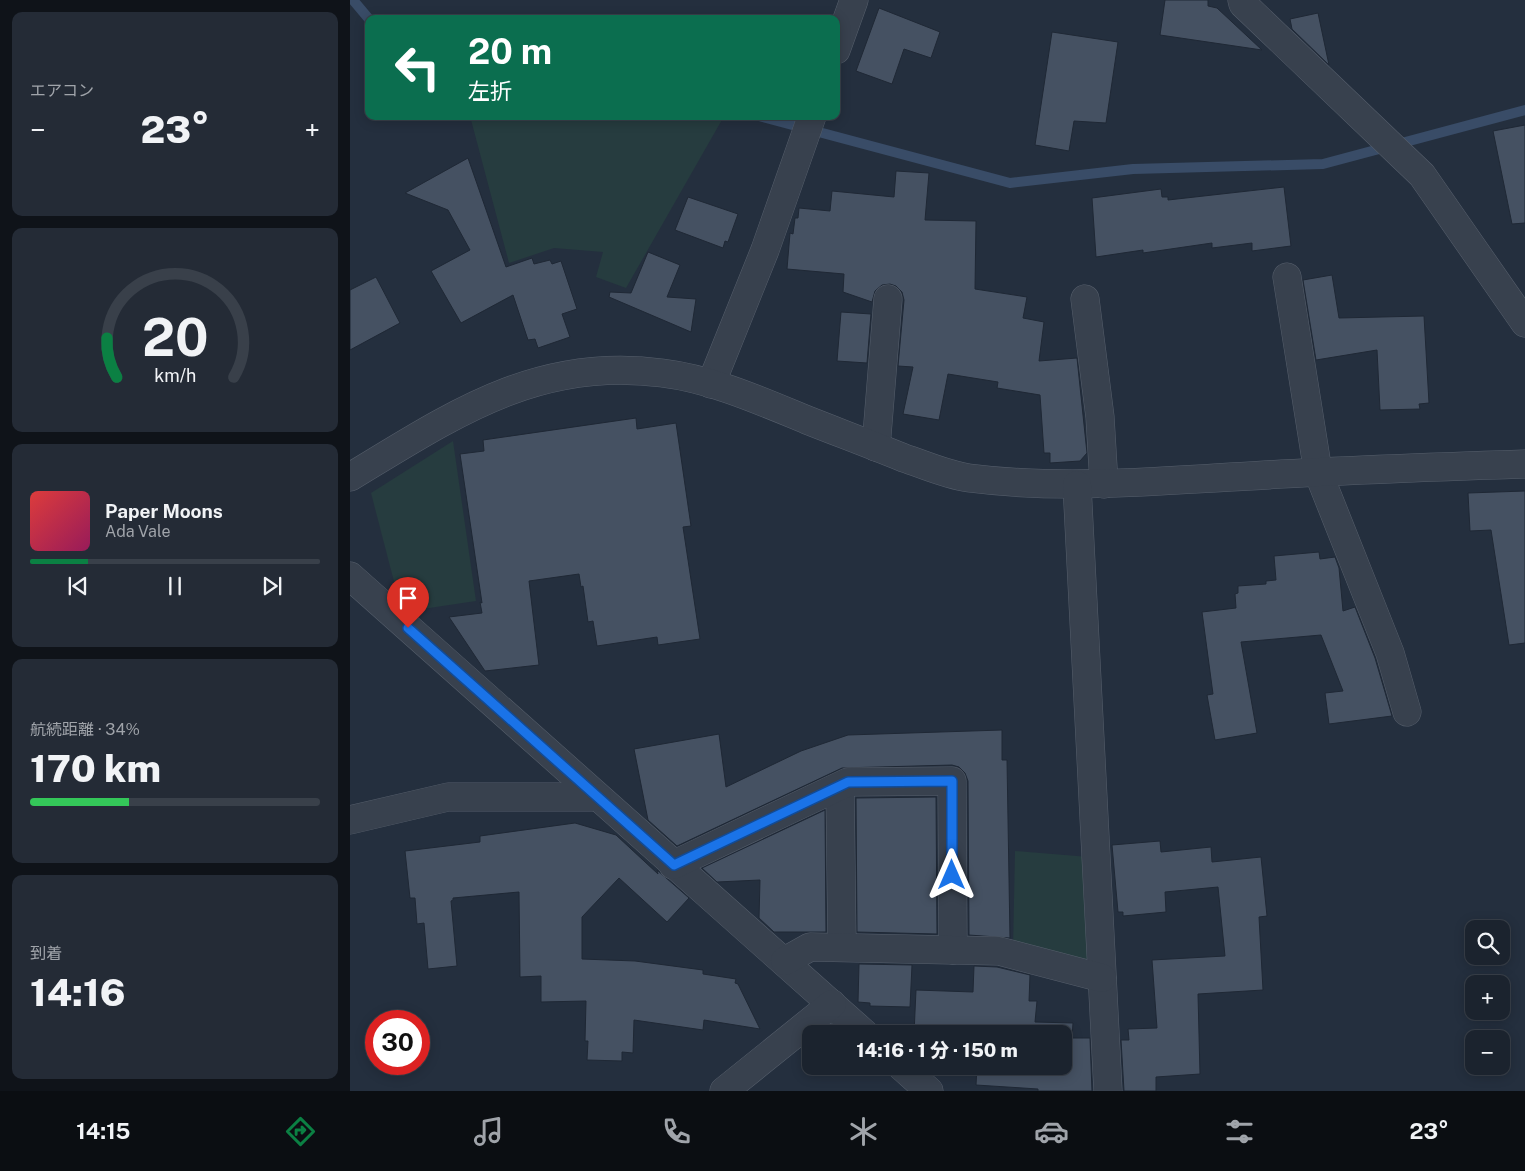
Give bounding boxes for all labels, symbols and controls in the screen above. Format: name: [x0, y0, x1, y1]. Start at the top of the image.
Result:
text: 20 m: [468, 31, 552, 72]
icon: left: [385, 35, 450, 100]
text: 左折: [468, 78, 512, 104]
text: エアコン: [30, 81, 94, 100]
text: 23°: [141, 107, 209, 152]
text: −: [30, 113, 46, 146]
text: +: [304, 113, 320, 146]
text: 20: [142, 307, 208, 368]
text: km/h: [154, 365, 196, 386]
text: Paper Moons: [105, 500, 223, 522]
text: Ada Vale: [105, 522, 170, 541]
icon: previous: [64, 572, 92, 600]
icon: pause: [161, 572, 189, 600]
icon: next: [258, 572, 286, 600]
pin: [387, 577, 429, 628]
icon: arrive: [394, 584, 422, 612]
text: 航続距離 · 34%: [30, 720, 140, 739]
text: 170 km: [30, 746, 161, 791]
position arrow: [925, 848, 977, 900]
map controls: [1465, 920, 1510, 1075]
button: search: [1465, 920, 1510, 965]
text: 到着: [30, 944, 62, 963]
text: 14:16: [30, 970, 125, 1015]
button: +: [1465, 975, 1510, 1020]
speed limit sign: 30: [365, 1010, 430, 1075]
button: −: [1465, 1030, 1510, 1075]
text: 14:16 · 1 分 · 150 m: [856, 1039, 1018, 1061]
icon: directions: [283, 1114, 318, 1149]
icon: music: [471, 1114, 506, 1149]
icon: phone: [659, 1114, 694, 1149]
icon: climate: [846, 1114, 881, 1149]
icon: car: [1034, 1114, 1069, 1149]
icon: filters: [1222, 1114, 1257, 1149]
text: 14:15: [76, 1118, 130, 1144]
text: 23°: [1410, 1118, 1449, 1144]

